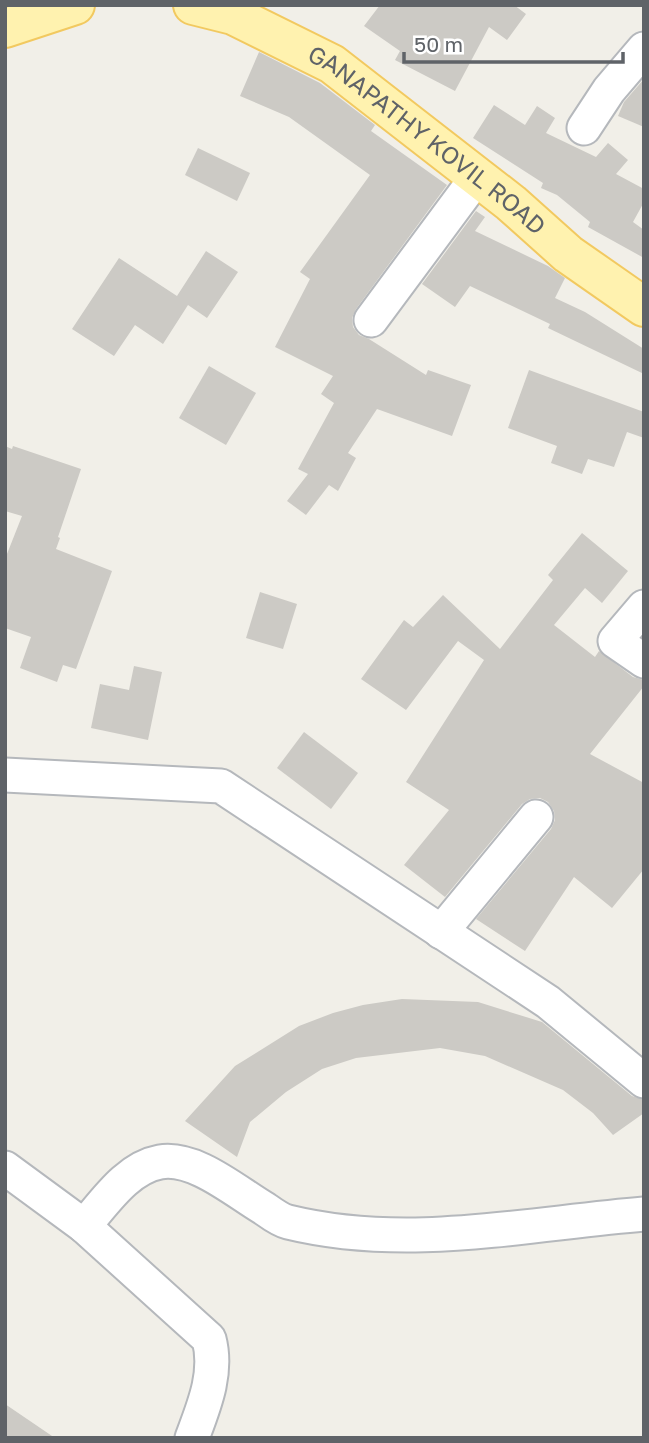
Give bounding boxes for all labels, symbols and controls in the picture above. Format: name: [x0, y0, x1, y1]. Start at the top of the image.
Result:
scale bar: [404, 21, 623, 65]
text: 50 m: [414, 31, 463, 57]
street label: GANAPATHY KOVIL ROAD: [304, 39, 552, 240]

